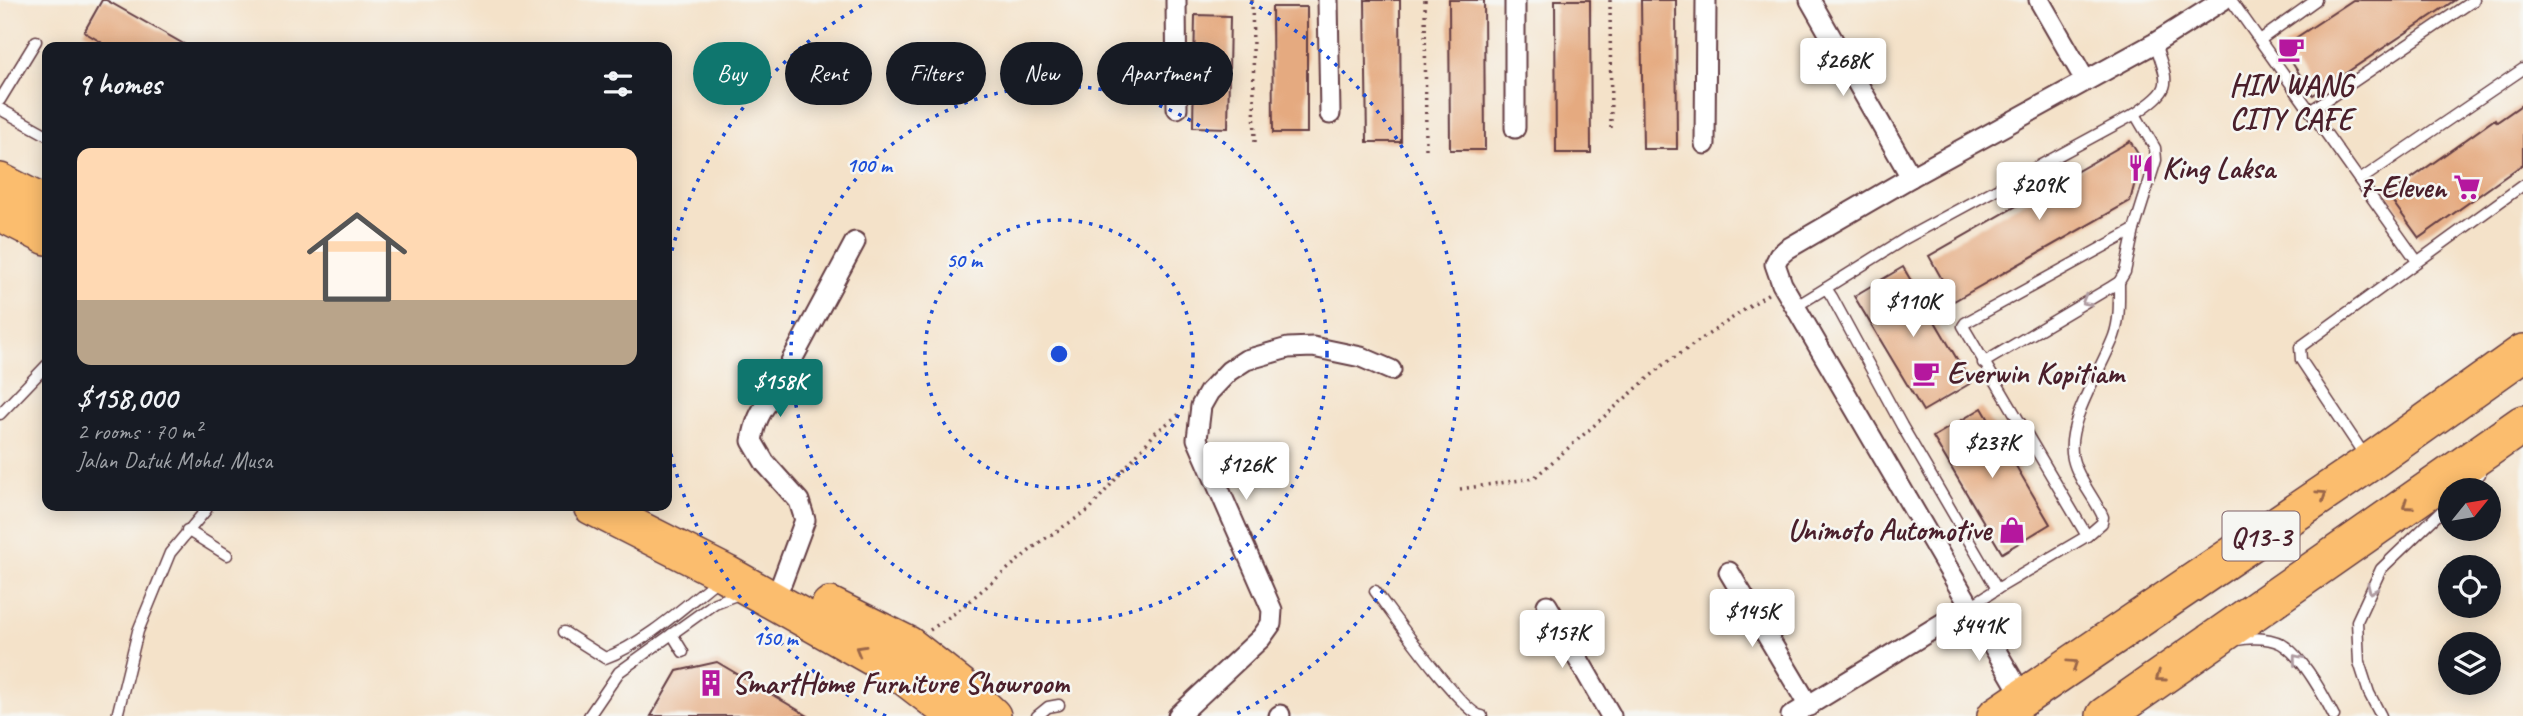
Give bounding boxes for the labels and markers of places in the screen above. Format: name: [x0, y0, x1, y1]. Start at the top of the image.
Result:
cafe icon: HIN WANG CITY CAFE: [2276, 34, 2306, 64]
pin: $268K: [1794, 38, 1892, 98]
place label: HIN WANG CITY CAFE: [2229, 66, 2357, 138]
place label: King Laksa: [2162, 149, 2277, 187]
restaurant icon: King Laksa: [2126, 153, 2156, 183]
pin: $209K: [1990, 162, 2088, 222]
place label: 7-Eleven: [2358, 168, 2448, 206]
supermarket icon: 7-Eleven: [2452, 172, 2482, 202]
pin: $110K: [1864, 280, 1962, 339]
centre of rings: [1047, 342, 1071, 366]
place label: Everwin Kopitiam: [1947, 354, 2126, 392]
cafe icon: Everwin Kopitiam: [1911, 358, 1941, 388]
pin: $158K: [731, 360, 829, 419]
pin: $237K: [1943, 420, 2041, 480]
pin: $126K: [1197, 442, 1295, 502]
place label: Unimoto Automotive: [1787, 511, 1993, 549]
shop icon: Unimoto Automotive: [1997, 515, 2027, 545]
pin: $145K: [1703, 590, 1801, 649]
pin: $441K: [1930, 604, 2028, 663]
pin: $157K: [1513, 610, 1611, 670]
place label: SmartHome Furniture Showroom: [732, 664, 1071, 702]
building icon: SmartHome Furniture Showroom: [696, 668, 726, 698]

